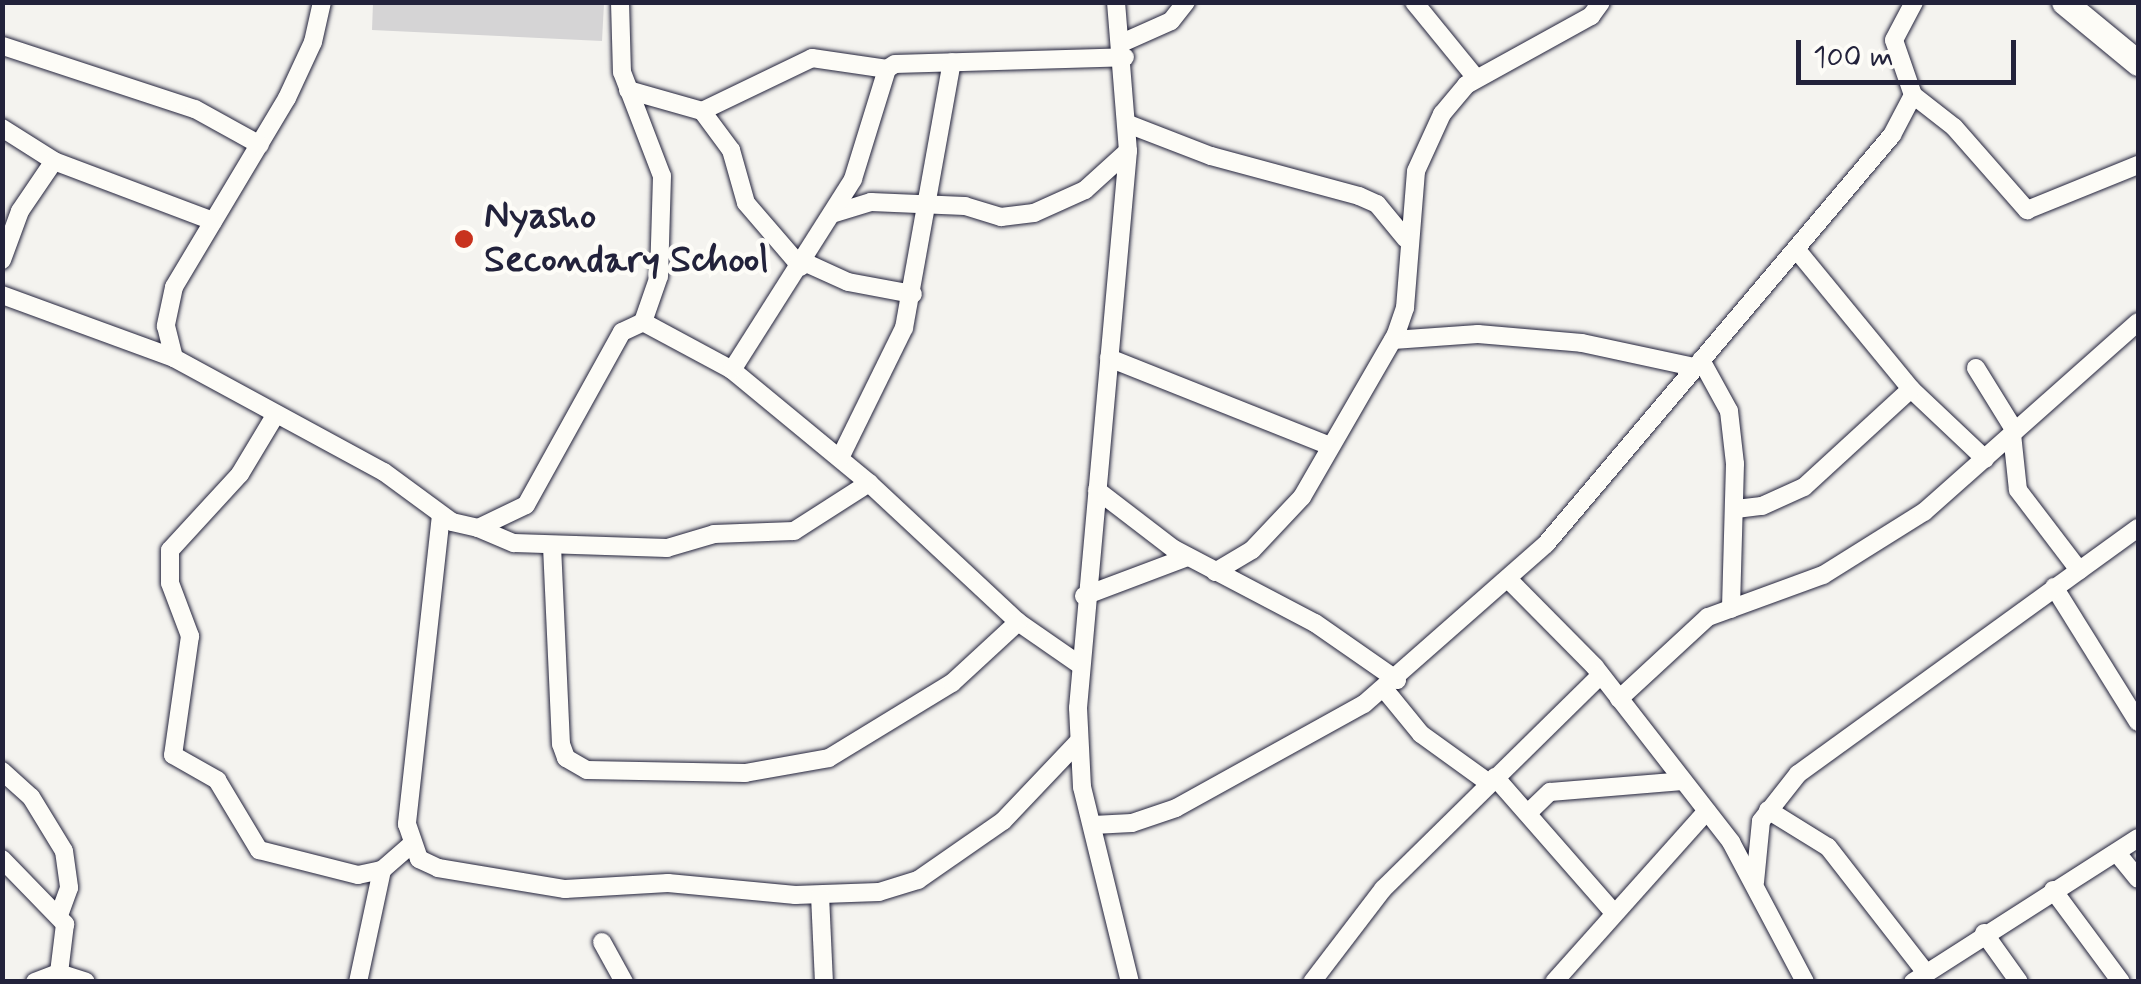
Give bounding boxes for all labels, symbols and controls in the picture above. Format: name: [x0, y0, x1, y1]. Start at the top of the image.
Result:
scale bar: [1801, 20, 2021, 82]
text: 100 m: [1813, 38, 1894, 77]
place label: Nyasho Secondary School: [484, 194, 769, 284]
marker: Nyasho Secondary School: [453, 228, 475, 250]

